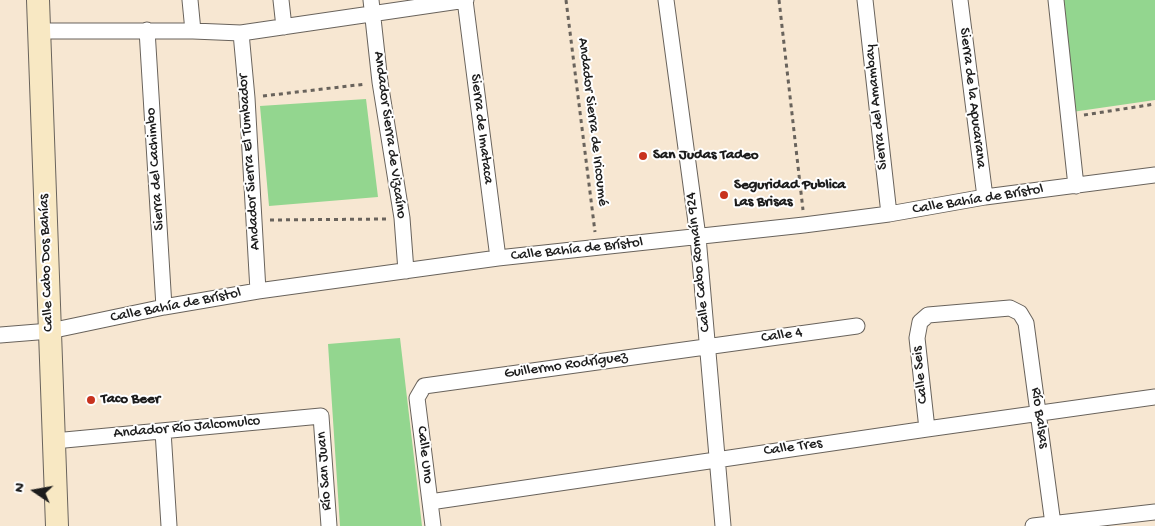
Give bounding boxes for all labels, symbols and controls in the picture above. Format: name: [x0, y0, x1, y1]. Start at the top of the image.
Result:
street label: Sierra de la Apucarana: [954, 27, 990, 169]
street label: Andador Sierra de Iricoumé: [573, 37, 611, 207]
street label: Sierra del Amambay: [861, 43, 893, 171]
street label: Andador Sierra de Vizcaíno: [368, 50, 410, 220]
street label: Andador Sierra El Tumbador: [235, 73, 265, 251]
street label: Sierra de Imataca: [465, 73, 497, 185]
street label: Sierra del Cachimbo: [143, 107, 169, 231]
place label: San Judas Tadeo: [653, 147, 759, 165]
marker: San Judas Tadeo: [637, 150, 649, 162]
place label: Seguridad Publica Las Brisas: [734, 177, 846, 212]
street label: Calle Bahía de Brístol: [911, 181, 1045, 219]
marker: Seguridad Publica Las Brisas: [718, 189, 730, 201]
street label: Calle Cabo Romaín 924: [683, 191, 715, 333]
street label: Calle Cabo Dos Bahías: [36, 194, 58, 332]
street label: Calle Bahía de Brístol: [510, 234, 644, 266]
street label: Calle Bahía de Brístol: [109, 285, 243, 327]
street label: Calle 4: [760, 324, 804, 348]
street label: Calle Seis: [909, 345, 933, 405]
street label: Guillermo Rodríguez: [503, 348, 629, 384]
street label: Río Balsas: [1026, 386, 1052, 450]
place label: Taco Beer: [101, 391, 160, 409]
marker: Taco Beer: [85, 394, 97, 406]
street label: Andador Río Jalcomulco: [113, 413, 261, 443]
street label: Calle Uno: [412, 425, 436, 485]
street label: Río San Juan: [313, 431, 337, 511]
street label: Calle Tres: [763, 435, 823, 461]
north arrow: [10, 466, 60, 516]
text: N: [11, 482, 29, 494]

